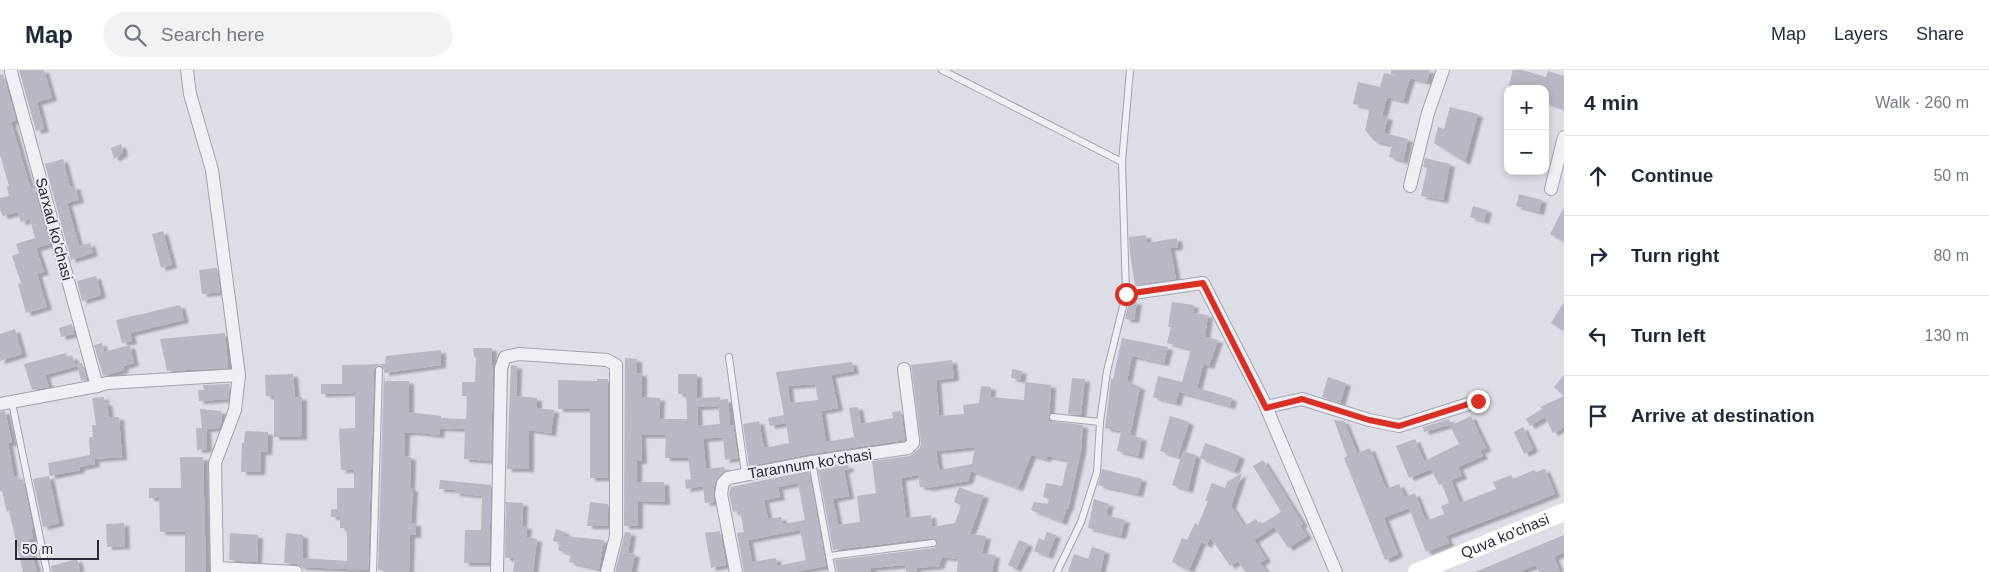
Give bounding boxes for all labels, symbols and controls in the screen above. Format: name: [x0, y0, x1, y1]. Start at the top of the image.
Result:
search box: [103, 12, 453, 57]
text: Map: [25, 21, 73, 48]
icon: search: [121, 21, 149, 49]
text: Search here: [161, 24, 265, 45]
text: Map: [1771, 24, 1806, 44]
text: Layers: [1834, 24, 1888, 44]
text: Share: [1916, 24, 1964, 44]
map controls: [1504, 85, 1549, 175]
button: +: [1504, 85, 1549, 130]
text: 4 min: [1584, 91, 1639, 114]
text: Walk · 260 m: [1875, 94, 1969, 111]
button: −: [1504, 130, 1549, 175]
icon: ahead: [1584, 162, 1612, 190]
text: Continue: [1631, 165, 1713, 186]
text: 50 m: [1933, 167, 1969, 184]
street label: Sarxad koʻchasi: [33, 176, 76, 282]
icon: right: [1584, 242, 1612, 270]
text: Turn right: [1631, 245, 1719, 266]
text: 80 m: [1933, 247, 1969, 264]
route start: [1115, 283, 1138, 306]
icon: left: [1584, 322, 1612, 350]
text: Turn left: [1631, 325, 1706, 346]
text: 130 m: [1925, 327, 1969, 344]
route end: [1467, 390, 1490, 413]
icon: arrive: [1584, 402, 1612, 430]
text: Arrive at destination: [1631, 405, 1815, 426]
street label: Tarannum koʻchasi: [747, 445, 873, 482]
street label: Quva ko'chasi: [1458, 510, 1551, 561]
scale bar: [15, 537, 99, 560]
text: 50 m: [22, 541, 53, 557]

